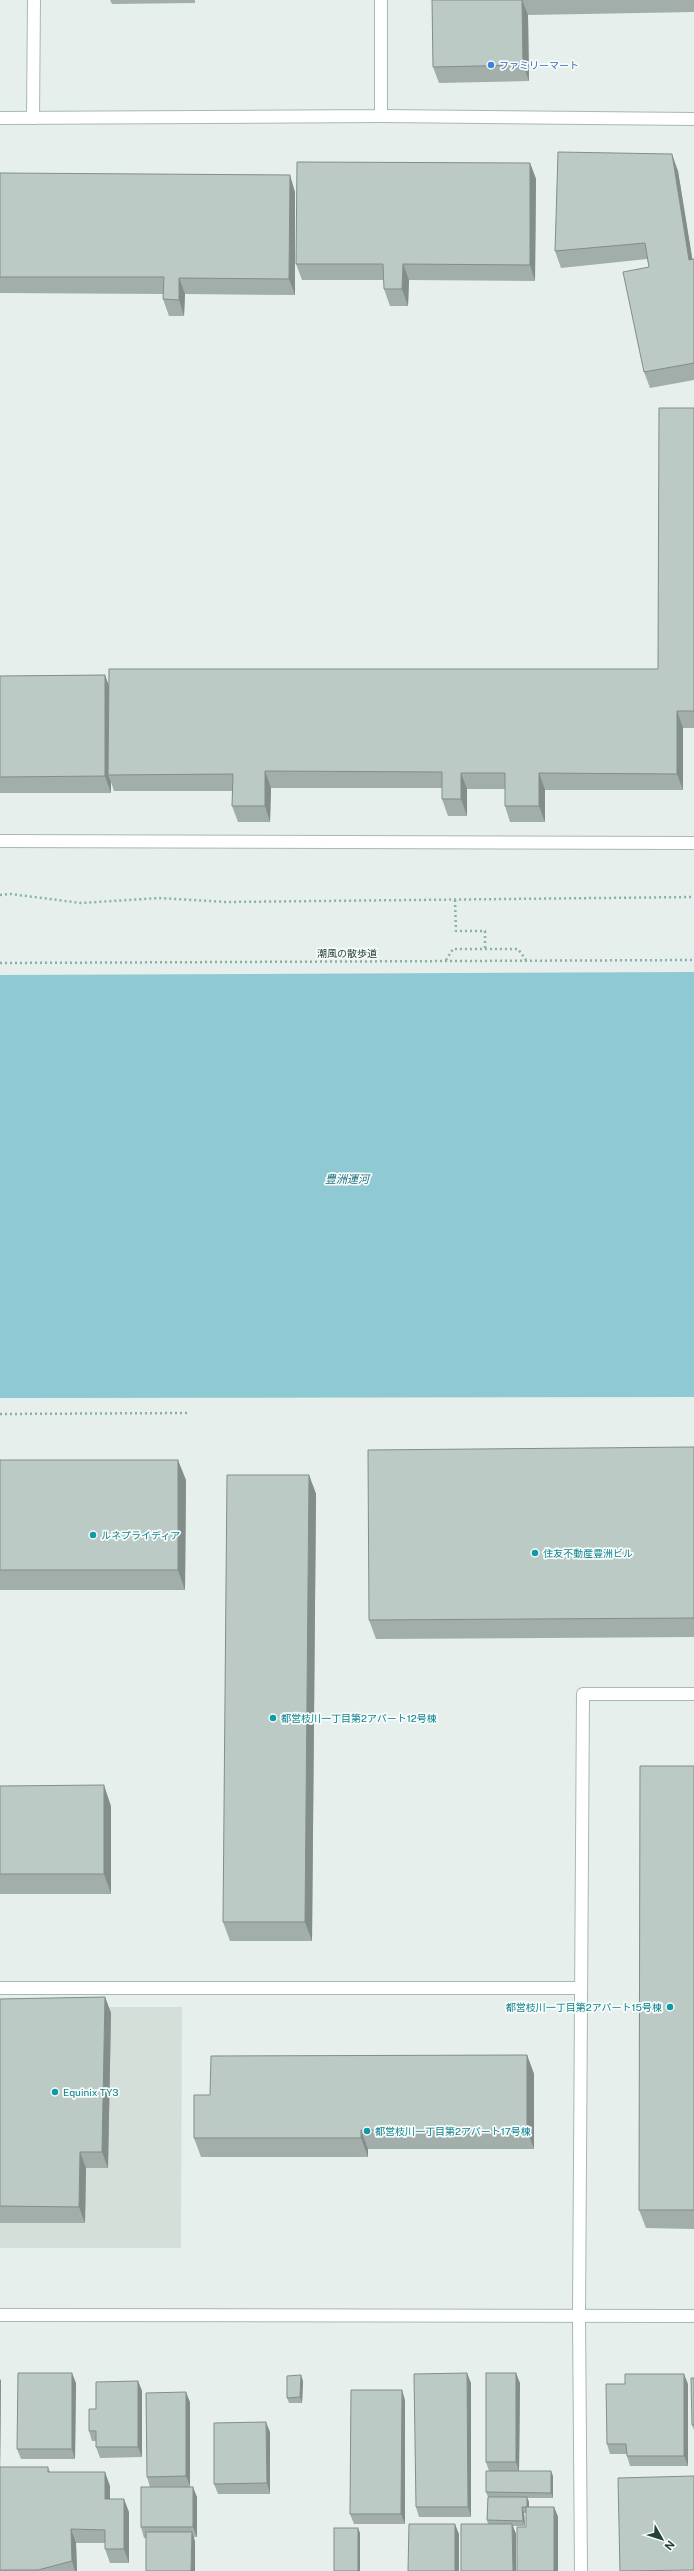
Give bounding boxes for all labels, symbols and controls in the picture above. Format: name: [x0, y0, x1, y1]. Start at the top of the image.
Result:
place label: ファミリーマート: [499, 59, 579, 71]
marker: ファミリーマート: [486, 60, 496, 70]
street label: 潮風の散歩道: [317, 947, 377, 959]
water label: 豊洲運河: [325, 1173, 371, 1185]
place label: ルネプライディア: [101, 1529, 180, 1541]
marker: ルネプライディア: [88, 1530, 98, 1540]
place label: 住友不動産豊洲ビル: [543, 1547, 633, 1559]
marker: 住友不動産豊洲ビル: [530, 1548, 540, 1558]
place label: 都営枝川一丁目第2アパート12号棟: [281, 1712, 437, 1724]
marker: 都営枝川一丁目第2アパート12号棟: [268, 1713, 278, 1723]
place label: 都営枝川一丁目第2アパート15号棟: [506, 2001, 662, 2013]
marker: 都営枝川一丁目第2アパート15号棟: [665, 2002, 675, 2012]
place label: Equinix TY3: [63, 2086, 119, 2098]
marker: Equinix TY3: [50, 2087, 60, 2097]
place label: 都営枝川一丁目第2アパート17号棟: [375, 2125, 531, 2137]
marker: 都営枝川一丁目第2アパート17号棟: [362, 2126, 372, 2136]
north arrow: [642, 2519, 682, 2559]
text: N: [662, 2538, 677, 2552]

